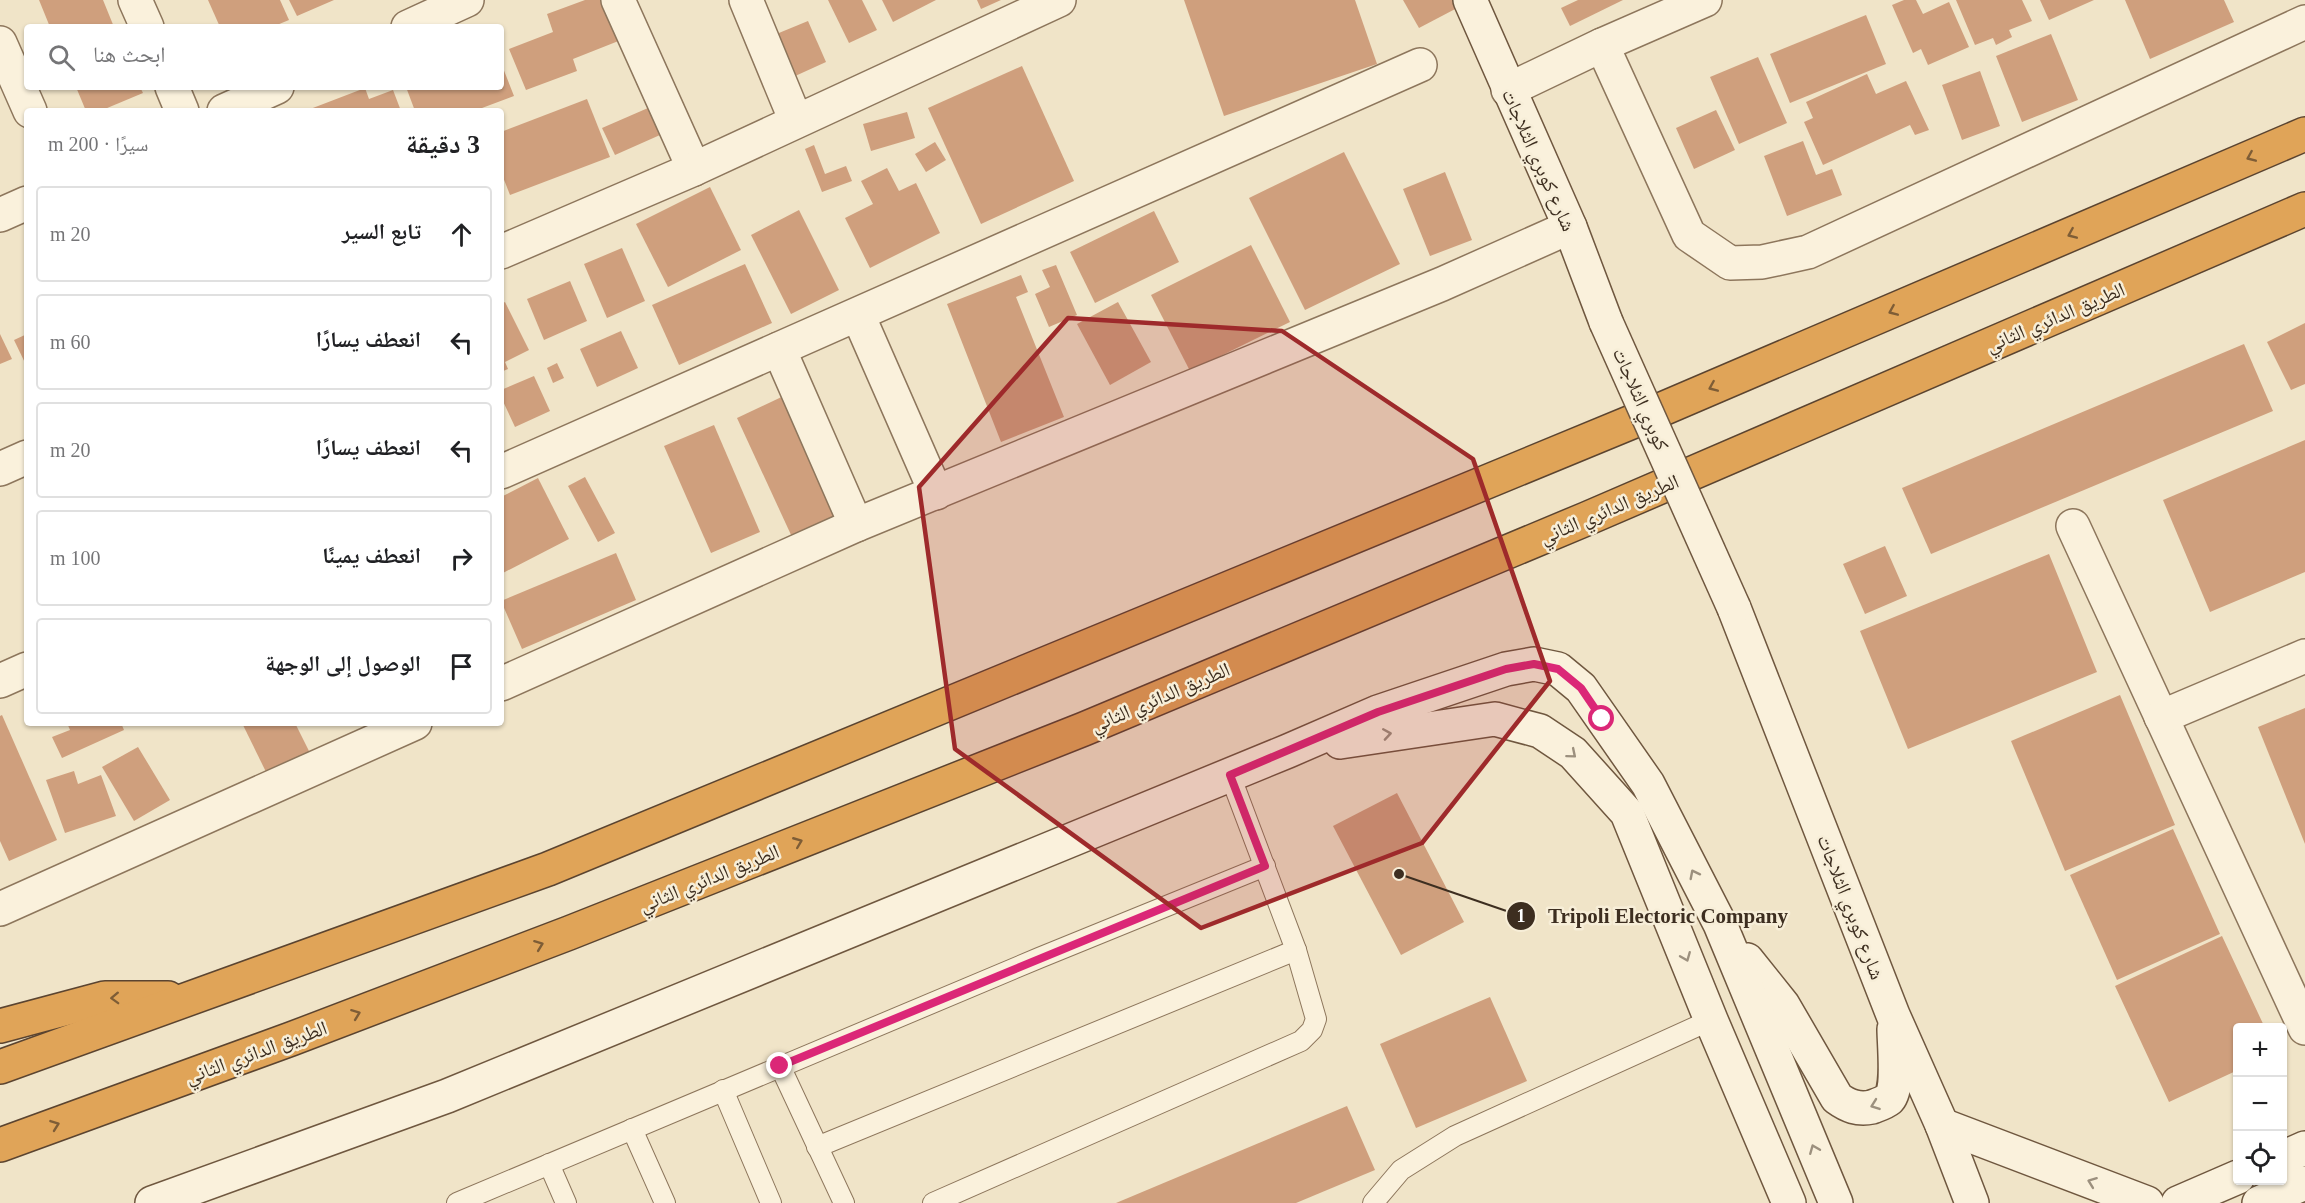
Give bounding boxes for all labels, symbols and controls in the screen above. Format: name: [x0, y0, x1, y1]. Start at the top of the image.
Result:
search box: [24, 24, 504, 90]
icon: search: [45, 41, 78, 74]
text: ابحث هنا: [93, 42, 166, 67]
street label: شارع كوبري الثلاجات: [1493, 86, 1580, 237]
text: 3 دقيقة: [406, 130, 480, 159]
text: سيرًا · 200 m: [48, 133, 148, 155]
one-way arrow: [2247, 150, 2258, 162]
icon: ahead: [445, 218, 478, 251]
text: تابع السير: [342, 219, 421, 244]
text: 20 m: [50, 223, 91, 245]
one-way arrow: [2067, 227, 2078, 239]
street label: الطريق الدائري الثاني: [1982, 278, 2130, 361]
one-way arrow: [1888, 303, 1899, 315]
icon: left: [445, 326, 478, 359]
text: انعطف يسارًا: [316, 327, 421, 352]
text: 60 m: [50, 331, 91, 353]
street label: كوبري الثلاجات: [1604, 344, 1673, 456]
one-way arrow: [1709, 380, 1720, 392]
icon: left: [445, 434, 478, 467]
text: انعطف يسارًا: [316, 435, 421, 460]
text: 20 m: [50, 439, 91, 461]
street label: الطريق الدائري الثاني: [1536, 470, 1684, 553]
icon: right: [445, 542, 478, 575]
text: انعطف يمينًا: [322, 543, 421, 568]
text: 100 m: [50, 547, 101, 569]
icon: arrive: [445, 650, 478, 683]
text: الوصول إلى الوجهة: [265, 651, 421, 676]
street label: الطريق الدائري الثاني: [1087, 658, 1235, 741]
route start: [1588, 705, 1614, 731]
one-way arrow: [1382, 729, 1391, 741]
one-way arrow: [1565, 746, 1576, 757]
street label: شارع كوبري الثلاجات: [1809, 832, 1889, 984]
one-way arrow: [792, 837, 803, 849]
street label: الطريق الدائري الثاني: [636, 840, 784, 921]
one-way arrow: [1690, 870, 1701, 880]
callout: Tripoli Electoric Company: [1506, 896, 1800, 935]
text: Tripoli Electoric Company: [1548, 904, 1788, 928]
text: 1: [1517, 906, 1526, 926]
one-way arrow: [532, 940, 543, 952]
one-way arrow: [1678, 952, 1691, 962]
one-way arrow: [110, 992, 119, 1005]
one-way arrow: [350, 1009, 361, 1021]
street label: الطريق الدائري الثاني: [182, 1016, 332, 1093]
map controls: [2233, 1023, 2287, 1185]
button: +: [2233, 1023, 2287, 1077]
route end: [766, 1052, 792, 1078]
button: −: [2233, 1077, 2287, 1131]
one-way arrow: [1870, 1097, 1880, 1110]
one-way arrow: [49, 1120, 60, 1133]
button: locate: [2233, 1131, 2287, 1185]
one-way arrow: [1809, 1144, 1821, 1155]
one-way arrow: [2087, 1177, 2098, 1189]

